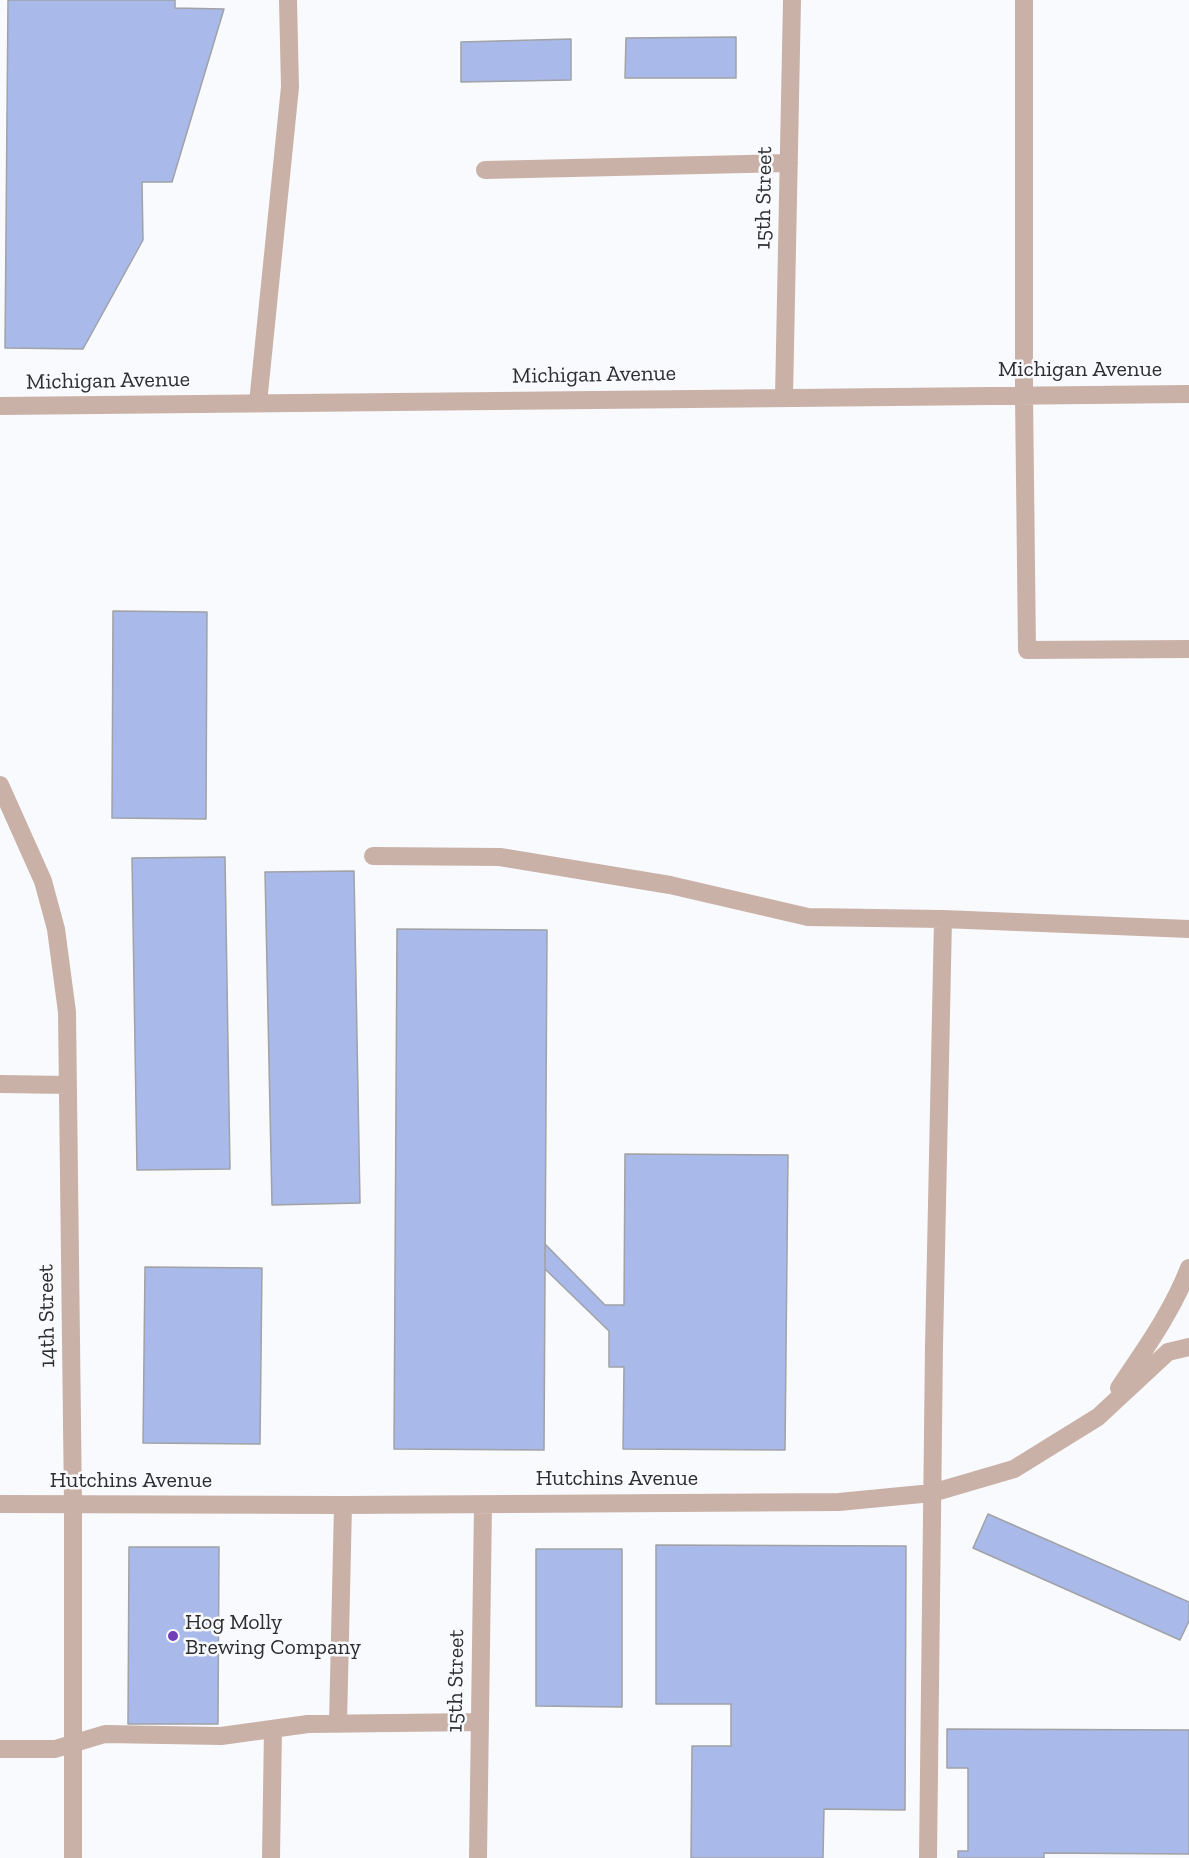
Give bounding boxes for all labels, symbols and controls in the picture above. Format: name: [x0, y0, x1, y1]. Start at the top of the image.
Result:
street label: 15th Street: [750, 146, 778, 250]
street label: Michigan Avenue: [998, 357, 1162, 383]
street label: Michigan Avenue: [512, 360, 676, 390]
street label: Michigan Avenue: [26, 366, 190, 396]
street label: 14th Street: [33, 1264, 61, 1368]
street label: Hutchins Avenue: [536, 1466, 698, 1492]
street label: Hutchins Avenue: [50, 1468, 212, 1494]
place label: Hog Molly Brewing Company: [185, 1610, 361, 1662]
marker: Hog Molly Brewing Company: [166, 1629, 180, 1643]
street label: 15th Street: [442, 1629, 470, 1733]

